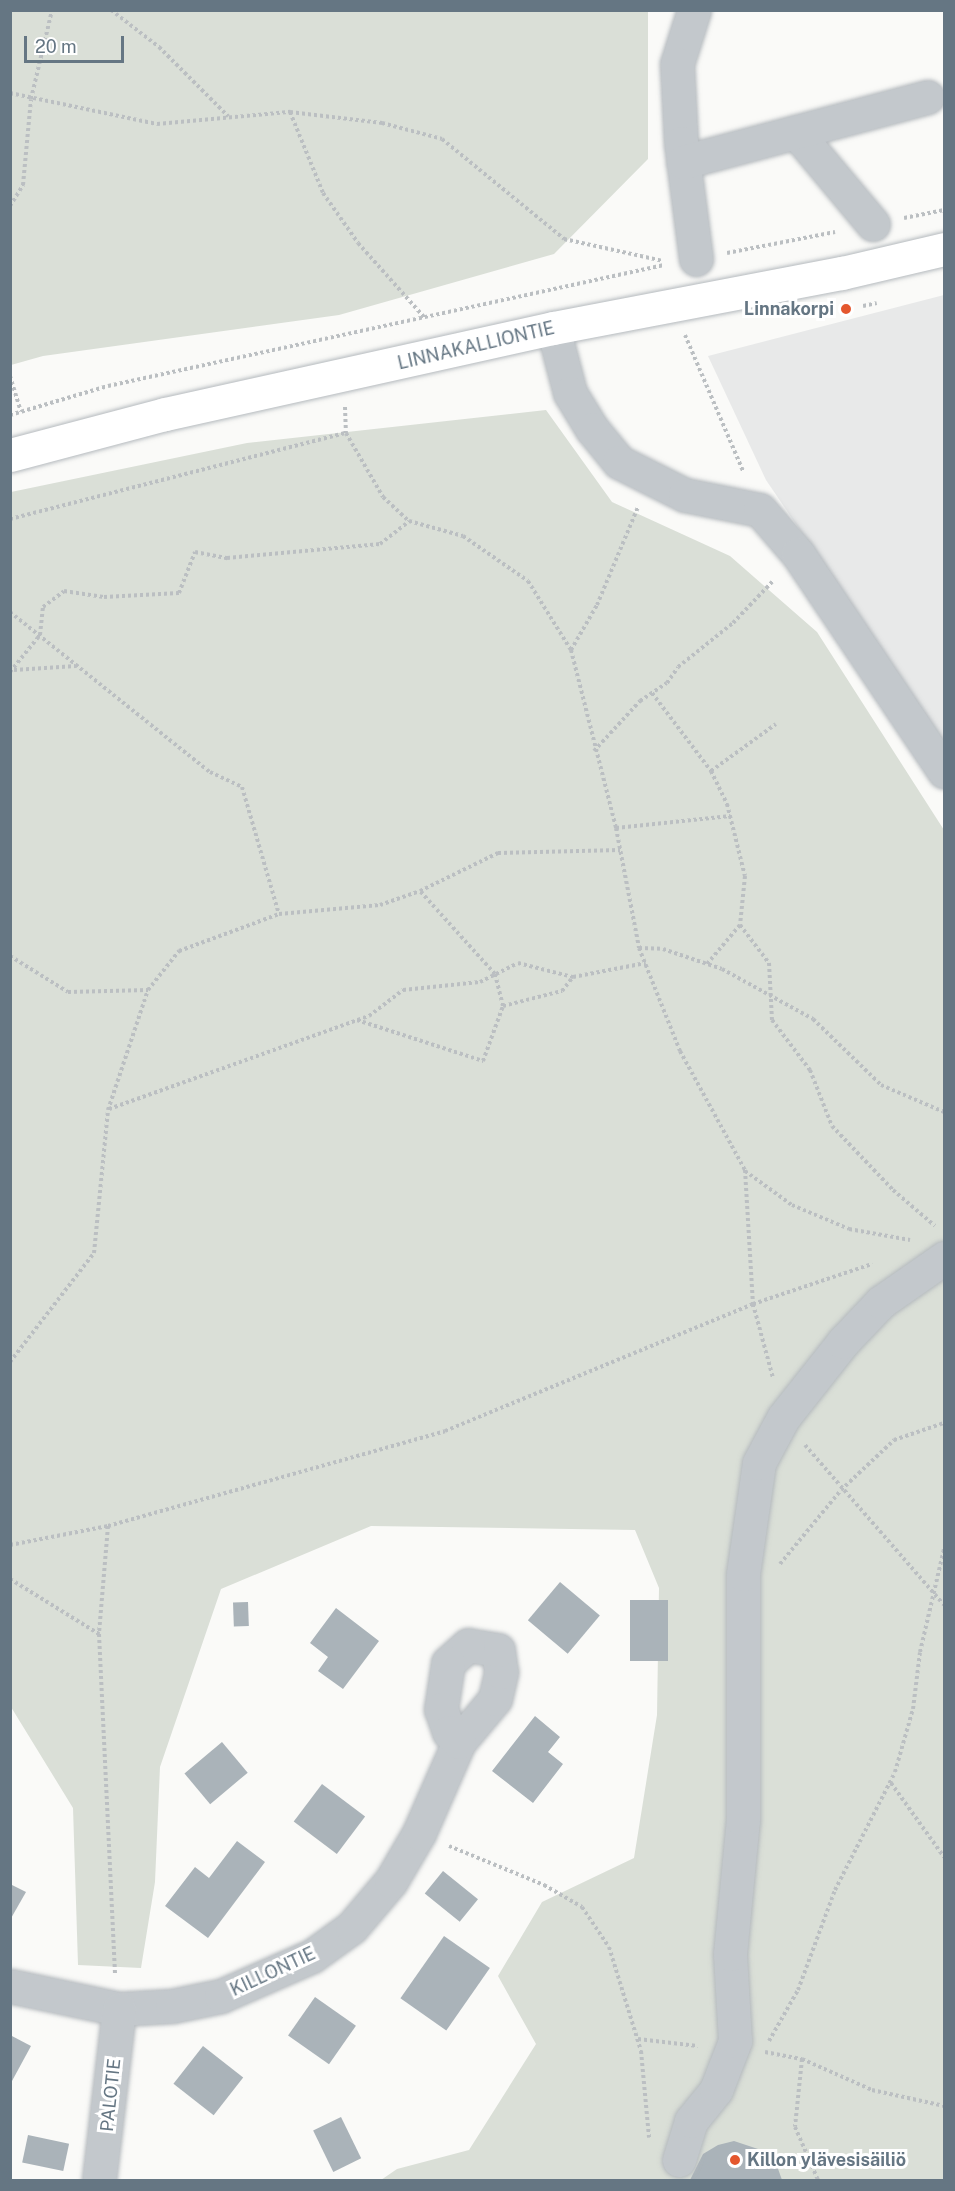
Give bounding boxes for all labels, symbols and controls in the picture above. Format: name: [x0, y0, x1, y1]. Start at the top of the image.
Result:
scale bar: [27, 24, 128, 62]
text: 20 m: [35, 36, 77, 57]
place label: Linnakorpi: [744, 298, 834, 320]
marker: Linnakorpi: [839, 302, 853, 316]
street label: LINNAKALLIONTIE: [395, 317, 557, 375]
street label: KILLONTIE: [227, 1943, 319, 2001]
street label: PALOTIE: [96, 2057, 126, 2133]
place label: Killon ylävesisäiliö: [747, 2149, 906, 2171]
marker: Killon ylävesisäiliö: [728, 2153, 742, 2167]

